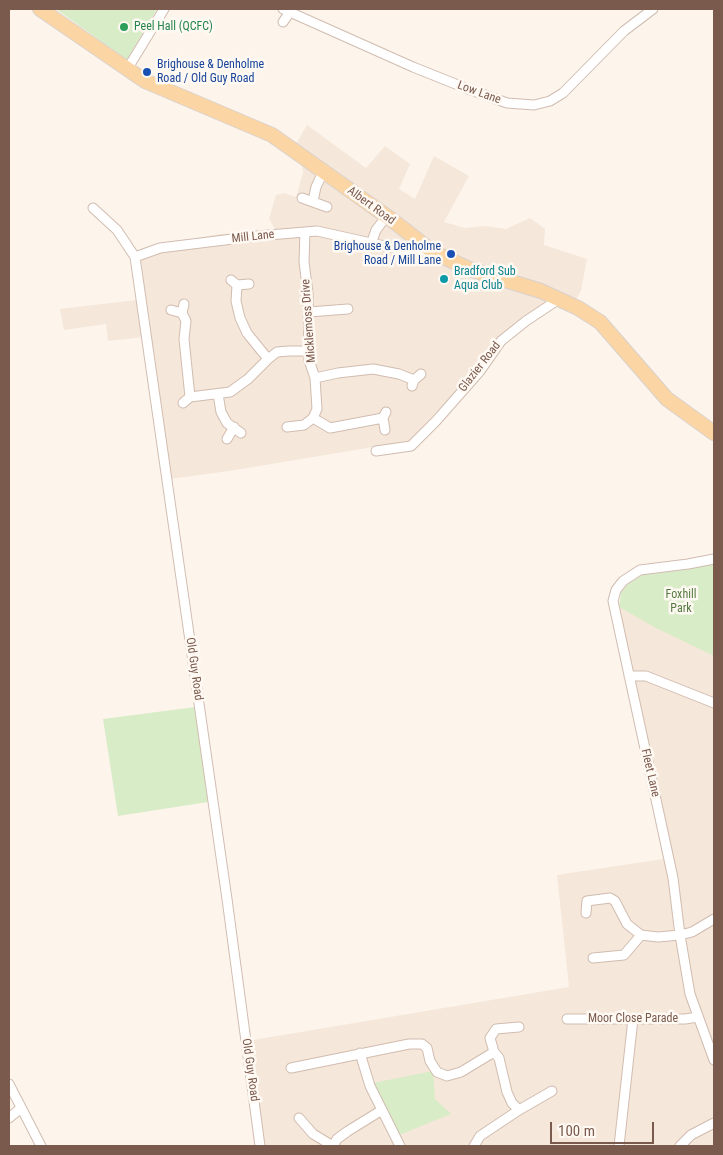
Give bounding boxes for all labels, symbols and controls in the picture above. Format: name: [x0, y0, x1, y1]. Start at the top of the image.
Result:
place label: Peel Hall (QCFC): [134, 20, 213, 34]
marker: Peel Hall (QCFC): [118, 21, 130, 33]
place label: Brighouse & Denholme Road / Old Guy Road: [157, 58, 264, 86]
marker: Brighouse & Denholme Road / Old Guy Road: [141, 66, 153, 78]
street label: Low Lane: [455, 79, 503, 107]
street label: Albert Road: [344, 184, 398, 228]
street label: Mill Lane: [231, 228, 275, 246]
place label: Brighouse & Denholme Road / Mill Lane: [334, 240, 441, 268]
marker: Brighouse & Denholme Road / Mill Lane: [445, 248, 457, 260]
place label: Bradford Sub Aqua Club: [454, 265, 516, 293]
marker: Bradford Sub Aqua Club: [438, 273, 450, 285]
street label: Micklemoss Drive: [299, 279, 319, 363]
street label: Glazier Road: [456, 339, 504, 395]
park label: Foxhill Park: [666, 588, 696, 616]
street label: Old Guy Road: [182, 637, 206, 701]
street label: Fleet Lane: [637, 748, 663, 798]
street label: Moor Close Parade: [588, 1012, 678, 1026]
street label: Old Guy Road: [238, 1038, 262, 1102]
scale bar: [553, 1112, 657, 1144]
text: 100 m: [558, 1122, 595, 1140]

